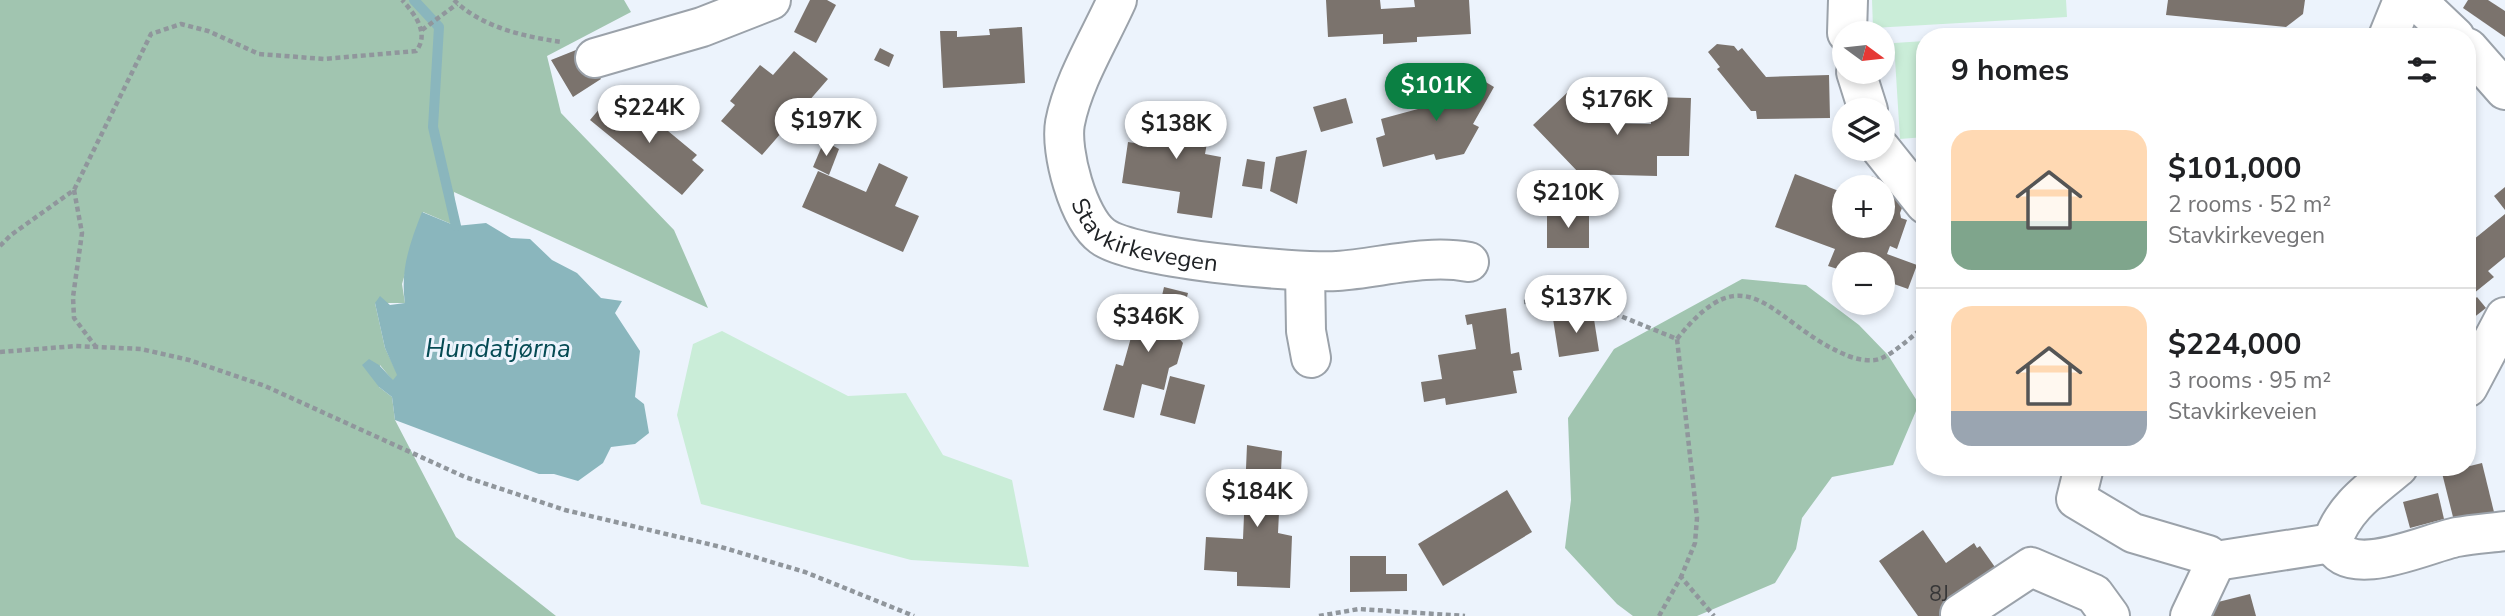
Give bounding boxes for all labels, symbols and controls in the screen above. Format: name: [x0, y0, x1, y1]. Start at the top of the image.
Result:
north arrow: [1832, 21, 1895, 84]
map controls: [1832, 21, 1895, 315]
text: 9 homes: [1951, 50, 2069, 91]
icon: filters: [2403, 51, 2441, 89]
pin: $101K: [1387, 64, 1485, 123]
text: $101K: [1401, 70, 1471, 101]
pin: $176K: [1568, 78, 1666, 137]
text: $176K: [1582, 84, 1652, 115]
pin: $224K: [600, 86, 698, 145]
text: $224K: [614, 92, 684, 123]
button: layers: [1832, 98, 1895, 161]
pin: $197K: [777, 99, 875, 158]
pin: $138K: [1127, 102, 1225, 161]
text: $197K: [791, 105, 861, 136]
text: $138K: [1141, 108, 1211, 139]
text: $101,000: [2168, 148, 2301, 189]
icon: home: [2007, 158, 2091, 242]
pin: $210K: [1519, 170, 1617, 230]
button: +: [1832, 175, 1895, 238]
text: $210K: [1533, 177, 1603, 208]
text: 2 rooms · 52 m²: [2168, 189, 2331, 220]
street label: Stavkirkevegen: [1064, 193, 1220, 279]
text: Stavkirkevegen: [2168, 220, 2325, 251]
button: −: [1832, 252, 1895, 315]
pin: $137K: [1527, 276, 1625, 335]
text: $137K: [1541, 282, 1611, 313]
pin: $346K: [1099, 294, 1197, 354]
text: $346K: [1113, 301, 1183, 332]
text: $224,000: [2168, 324, 2301, 365]
water label: Hundatjørna: [425, 331, 571, 366]
icon: home: [2007, 334, 2091, 418]
text: 3 rooms · 95 m²: [2168, 365, 2331, 396]
text: Stavkirkeveien: [2168, 396, 2317, 427]
pin: $184K: [1208, 470, 1306, 529]
text: $184K: [1222, 476, 1292, 507]
house number: 8J: [1929, 580, 1949, 608]

